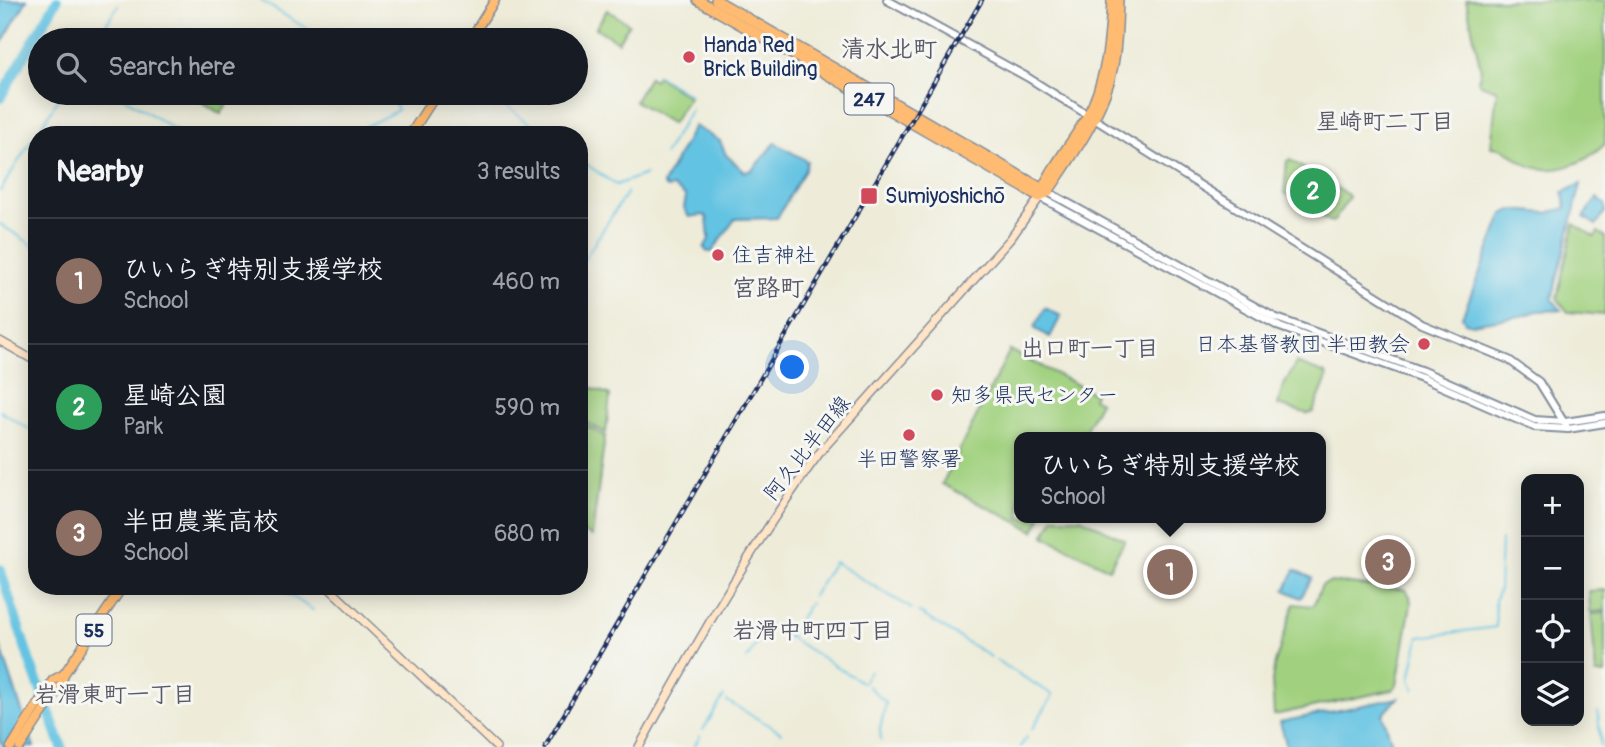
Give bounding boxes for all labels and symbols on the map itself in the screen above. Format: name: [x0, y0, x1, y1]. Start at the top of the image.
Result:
place label: Handa Red Brick Building: [703, 32, 818, 83]
district label: 清水北町: [841, 35, 937, 64]
marker: Handa Red Brick Building: [681, 49, 697, 65]
road number: 247: [844, 83, 894, 114]
district label: 星崎町二丁目: [1316, 107, 1454, 136]
pin: 2: [1290, 165, 1336, 217]
place label: Sumiyoshichō: [885, 183, 1005, 210]
marker: Sumiyoshichō: [859, 186, 879, 206]
place label: 住吉神社: [732, 242, 816, 269]
marker: 住吉神社: [710, 247, 726, 263]
district label: 宮路町: [732, 274, 804, 303]
place label: 日本基督教団 半田教会: [1195, 331, 1410, 358]
district label: 出口町一丁目: [1021, 334, 1159, 363]
marker: 日本基督教団 半田教会: [1416, 336, 1432, 352]
your location: [775, 350, 809, 384]
place label: 知多県民センター: [951, 382, 1118, 409]
marker: 知多県民センター: [929, 387, 945, 403]
street label: 阿久比半田線: [758, 390, 857, 506]
marker: 半田警察署: [901, 427, 917, 443]
place label: 半田警察署: [857, 446, 962, 473]
pin: 3: [1365, 536, 1411, 588]
pin: 1: [1147, 546, 1193, 598]
road number: 55: [76, 614, 112, 646]
district label: 岩滑中町四丁目: [733, 616, 894, 645]
district label: 岩滑東町一丁目: [35, 680, 196, 709]

